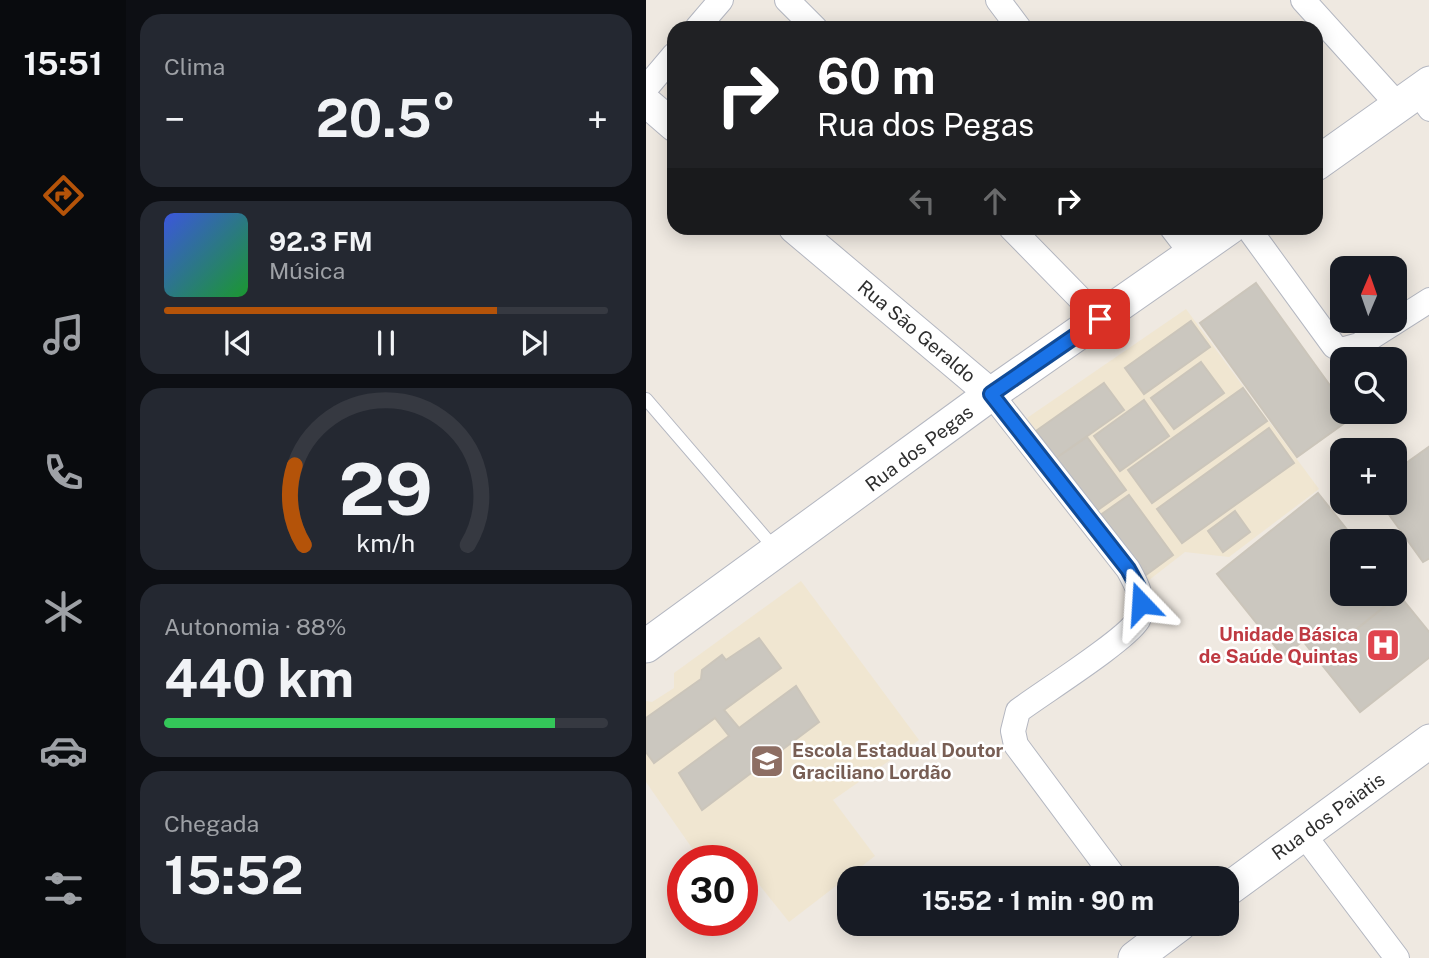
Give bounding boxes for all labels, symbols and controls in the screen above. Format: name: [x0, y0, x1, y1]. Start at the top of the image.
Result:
text: 15:51: [23, 45, 103, 82]
text: 60 m: [817, 47, 936, 105]
icon: right: [702, 49, 793, 140]
text: Clima: [164, 53, 225, 80]
text: 20.5°: [316, 88, 456, 149]
text: −: [164, 97, 185, 142]
text: +: [587, 97, 608, 142]
text: Rua dos Pegas: [817, 106, 1034, 143]
icon: directions: [39, 171, 88, 220]
icon: left: [903, 182, 941, 220]
icon: ahead: [976, 182, 1014, 220]
icon: right: [1049, 182, 1087, 220]
text: 92.3 FM: [269, 226, 373, 257]
north arrow: [1330, 256, 1407, 332]
map controls: [1330, 256, 1407, 606]
text: Música: [269, 257, 345, 284]
street label: Rua São Geraldo: [854, 275, 980, 387]
pin: [1070, 289, 1130, 349]
icon: arrive: [1081, 300, 1119, 338]
icon: music: [39, 310, 88, 359]
icon: previous: [219, 324, 257, 362]
icon: pause: [367, 324, 405, 362]
icon: next: [515, 324, 553, 362]
button: search: [1330, 347, 1407, 424]
street label: Rua dos Pegas: [861, 400, 977, 496]
button: +: [1330, 438, 1407, 515]
text: 29: [339, 446, 433, 531]
icon: phone: [39, 448, 88, 497]
text: km/h: [357, 528, 415, 558]
button: −: [1330, 529, 1407, 606]
position arrow: [1104, 566, 1178, 640]
icon: climate: [39, 587, 88, 636]
text: Autonomia · 88%: [164, 613, 346, 640]
place label: Unidade Básica de Saúde Quintas: [1199, 623, 1358, 667]
hospital icon: Unidade Básica de Saúde Quintas: [1364, 626, 1402, 664]
text: 440 km: [164, 648, 354, 709]
icon: car: [39, 726, 88, 775]
place label: Escola Estadual Doutor Graciliano Lordão: [792, 739, 1004, 783]
school or university icon: Escola Estadual Doutor Graciliano Lordão: [748, 742, 786, 780]
street label: Rua dos Paiatis: [1267, 768, 1389, 864]
text: Chegada: [164, 810, 259, 837]
text: 15:52: [164, 845, 304, 906]
speed limit sign: 30: [667, 845, 758, 936]
icon: filters: [39, 864, 88, 913]
text: 15:52 · 1 min · 90 m: [922, 885, 1154, 916]

